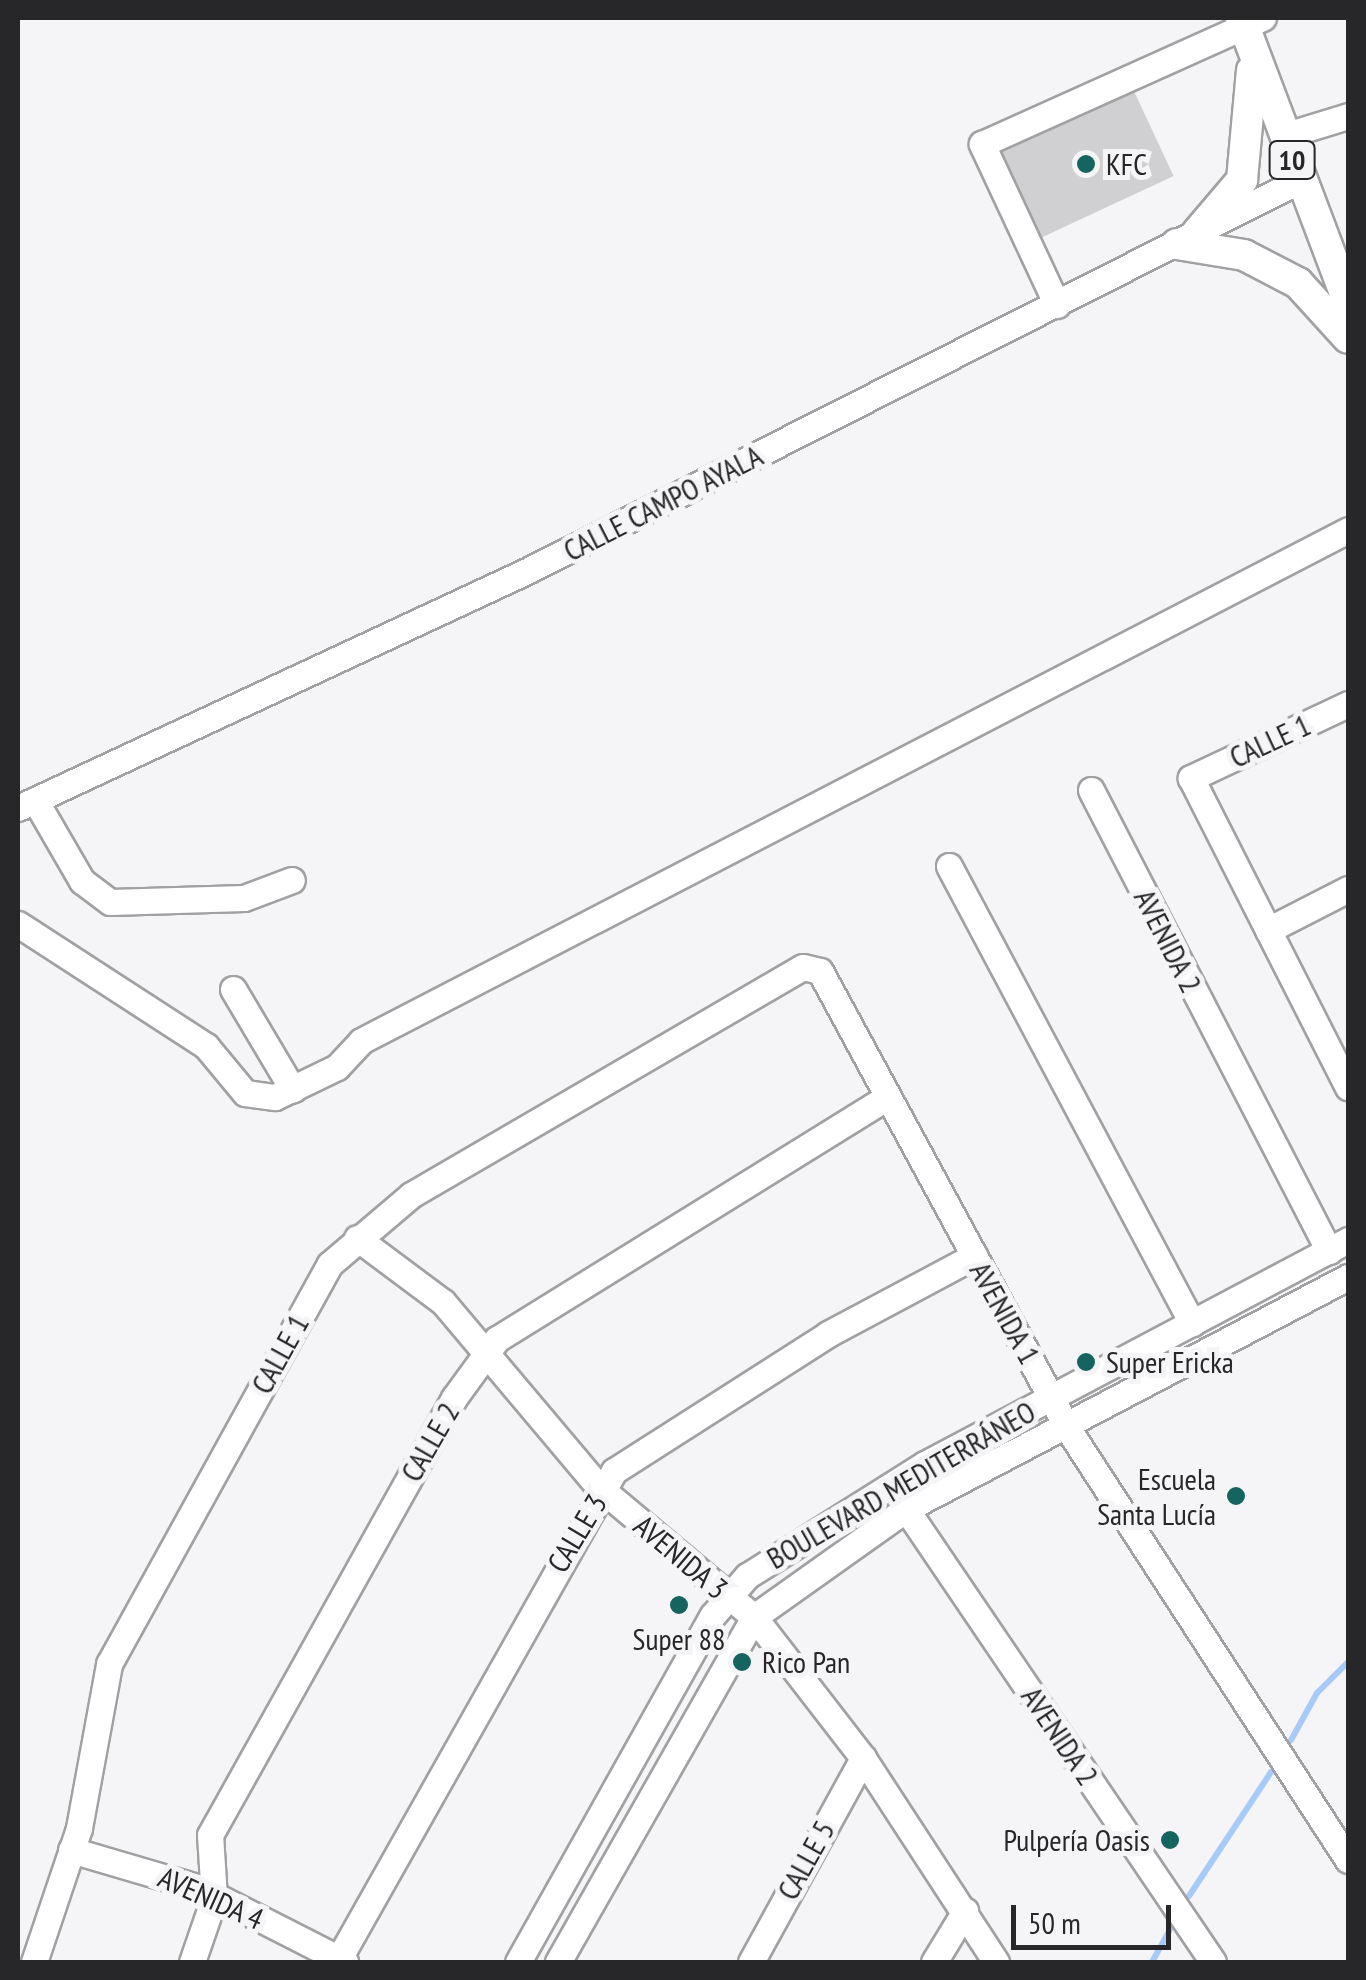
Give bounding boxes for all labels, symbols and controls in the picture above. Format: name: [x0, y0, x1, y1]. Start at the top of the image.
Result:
road number: 10: [1267, 137, 1317, 183]
place label: KFC: [1106, 146, 1147, 182]
marker: KFC: [1075, 153, 1097, 175]
street label: CALLE CAMPO AYALA: [557, 437, 769, 569]
street label: CALLE 1: [1224, 707, 1316, 775]
street label: AVENIDA 2: [1127, 883, 1209, 999]
street label: AVENIDA 1: [962, 1255, 1048, 1371]
street label: CALLE 1: [244, 1308, 316, 1400]
place label: Super Ericka: [1106, 1344, 1234, 1380]
marker: Super Ericka: [1075, 1351, 1097, 1373]
street label: BOULEVARD MEDITERRÁNEO: [760, 1393, 1042, 1577]
street label: CALLE 2: [393, 1396, 467, 1488]
place label: Escuela Santa Lucía: [1097, 1461, 1216, 1532]
marker: Escuela Santa Lucía: [1225, 1485, 1247, 1507]
street label: CALLE 3: [540, 1487, 614, 1579]
street label: AVENIDA 3: [627, 1507, 735, 1607]
marker: Super 88: [668, 1594, 690, 1616]
place label: Super 88: [633, 1621, 725, 1657]
place label: Rico Pan: [762, 1644, 850, 1680]
marker: Rico Pan: [731, 1651, 753, 1673]
street label: AVENIDA 2: [1014, 1679, 1106, 1793]
street label: CALLE 5: [770, 1814, 842, 1906]
place label: Pulpería Oasis: [1003, 1822, 1150, 1858]
marker: Pulpería Oasis: [1159, 1829, 1181, 1851]
street label: AVENIDA 4: [152, 1859, 270, 1937]
scale bar: [1016, 1885, 1176, 1947]
text: 50 m: [1028, 1903, 1081, 1942]

